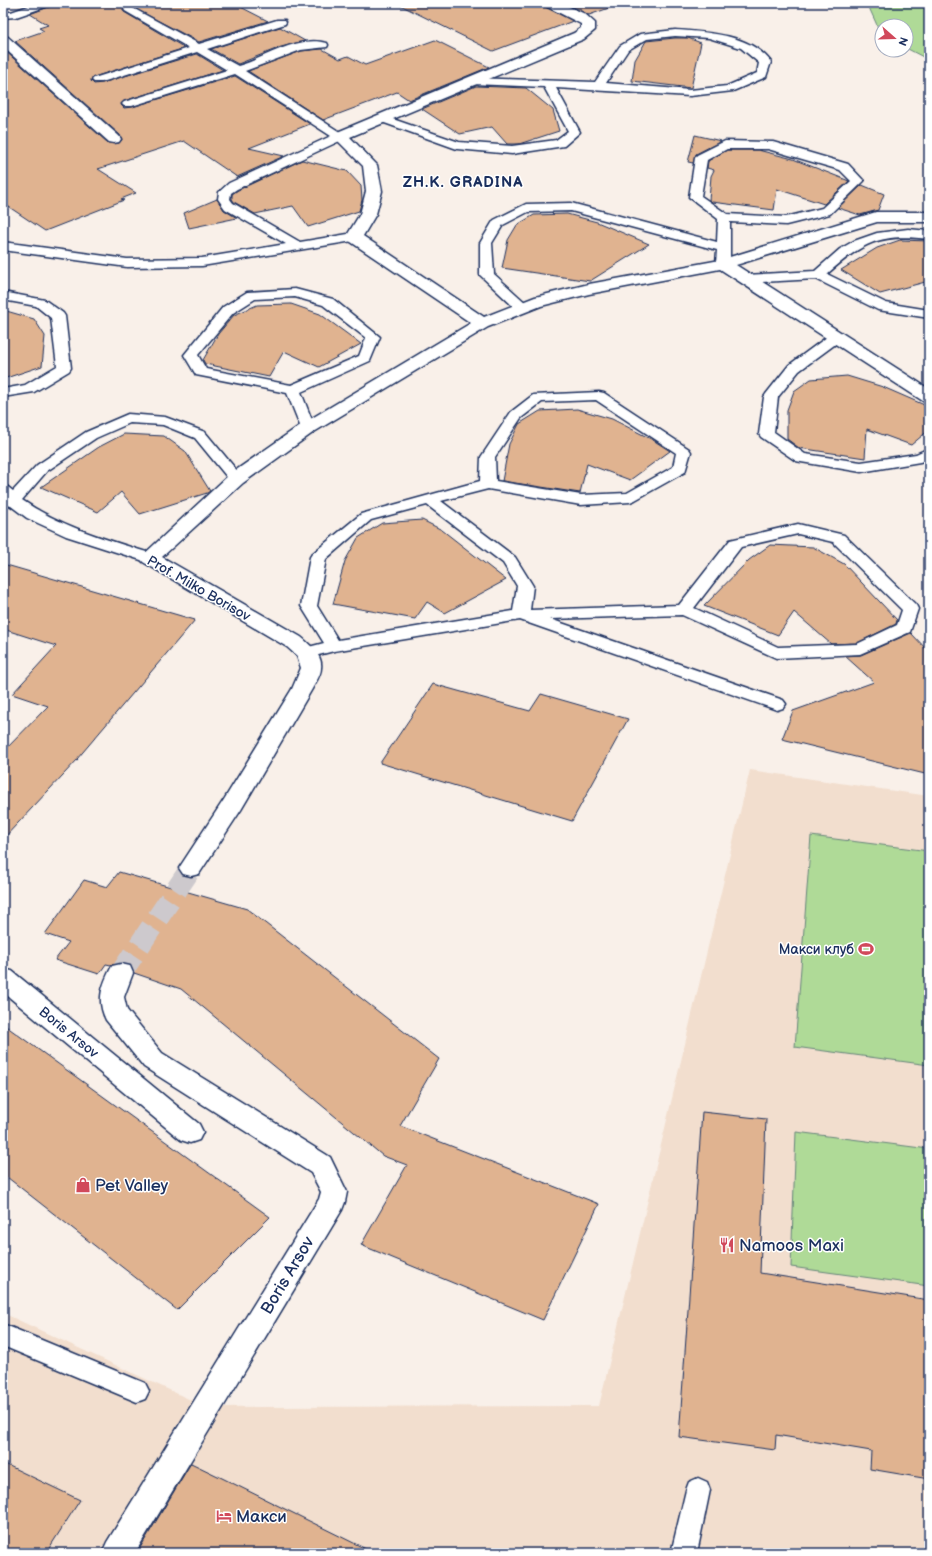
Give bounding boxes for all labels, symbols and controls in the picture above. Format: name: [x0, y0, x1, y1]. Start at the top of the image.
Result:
north arrow: [874, 18, 914, 58]
text: N: [895, 35, 910, 47]
district label: ZH.K. GRADINA: [403, 173, 523, 192]
street label: Prof. Milko Borisov: [144, 552, 254, 625]
sports icon: Макси клуб: [857, 940, 875, 958]
place label: Макси клуб: [779, 941, 854, 958]
street label: Boris Arsov: [35, 1003, 102, 1062]
shop icon: Pet Valley: [74, 1176, 92, 1194]
place label: Pet Valley: [95, 1176, 169, 1196]
street label: Boris Arsov: [257, 1232, 319, 1318]
restaurant icon: Namoos Maxi: [718, 1236, 736, 1254]
place label: Namoos Maxi: [739, 1236, 844, 1256]
hotel icon: Макси: [215, 1507, 233, 1525]
place label: Макси: [236, 1507, 287, 1527]

